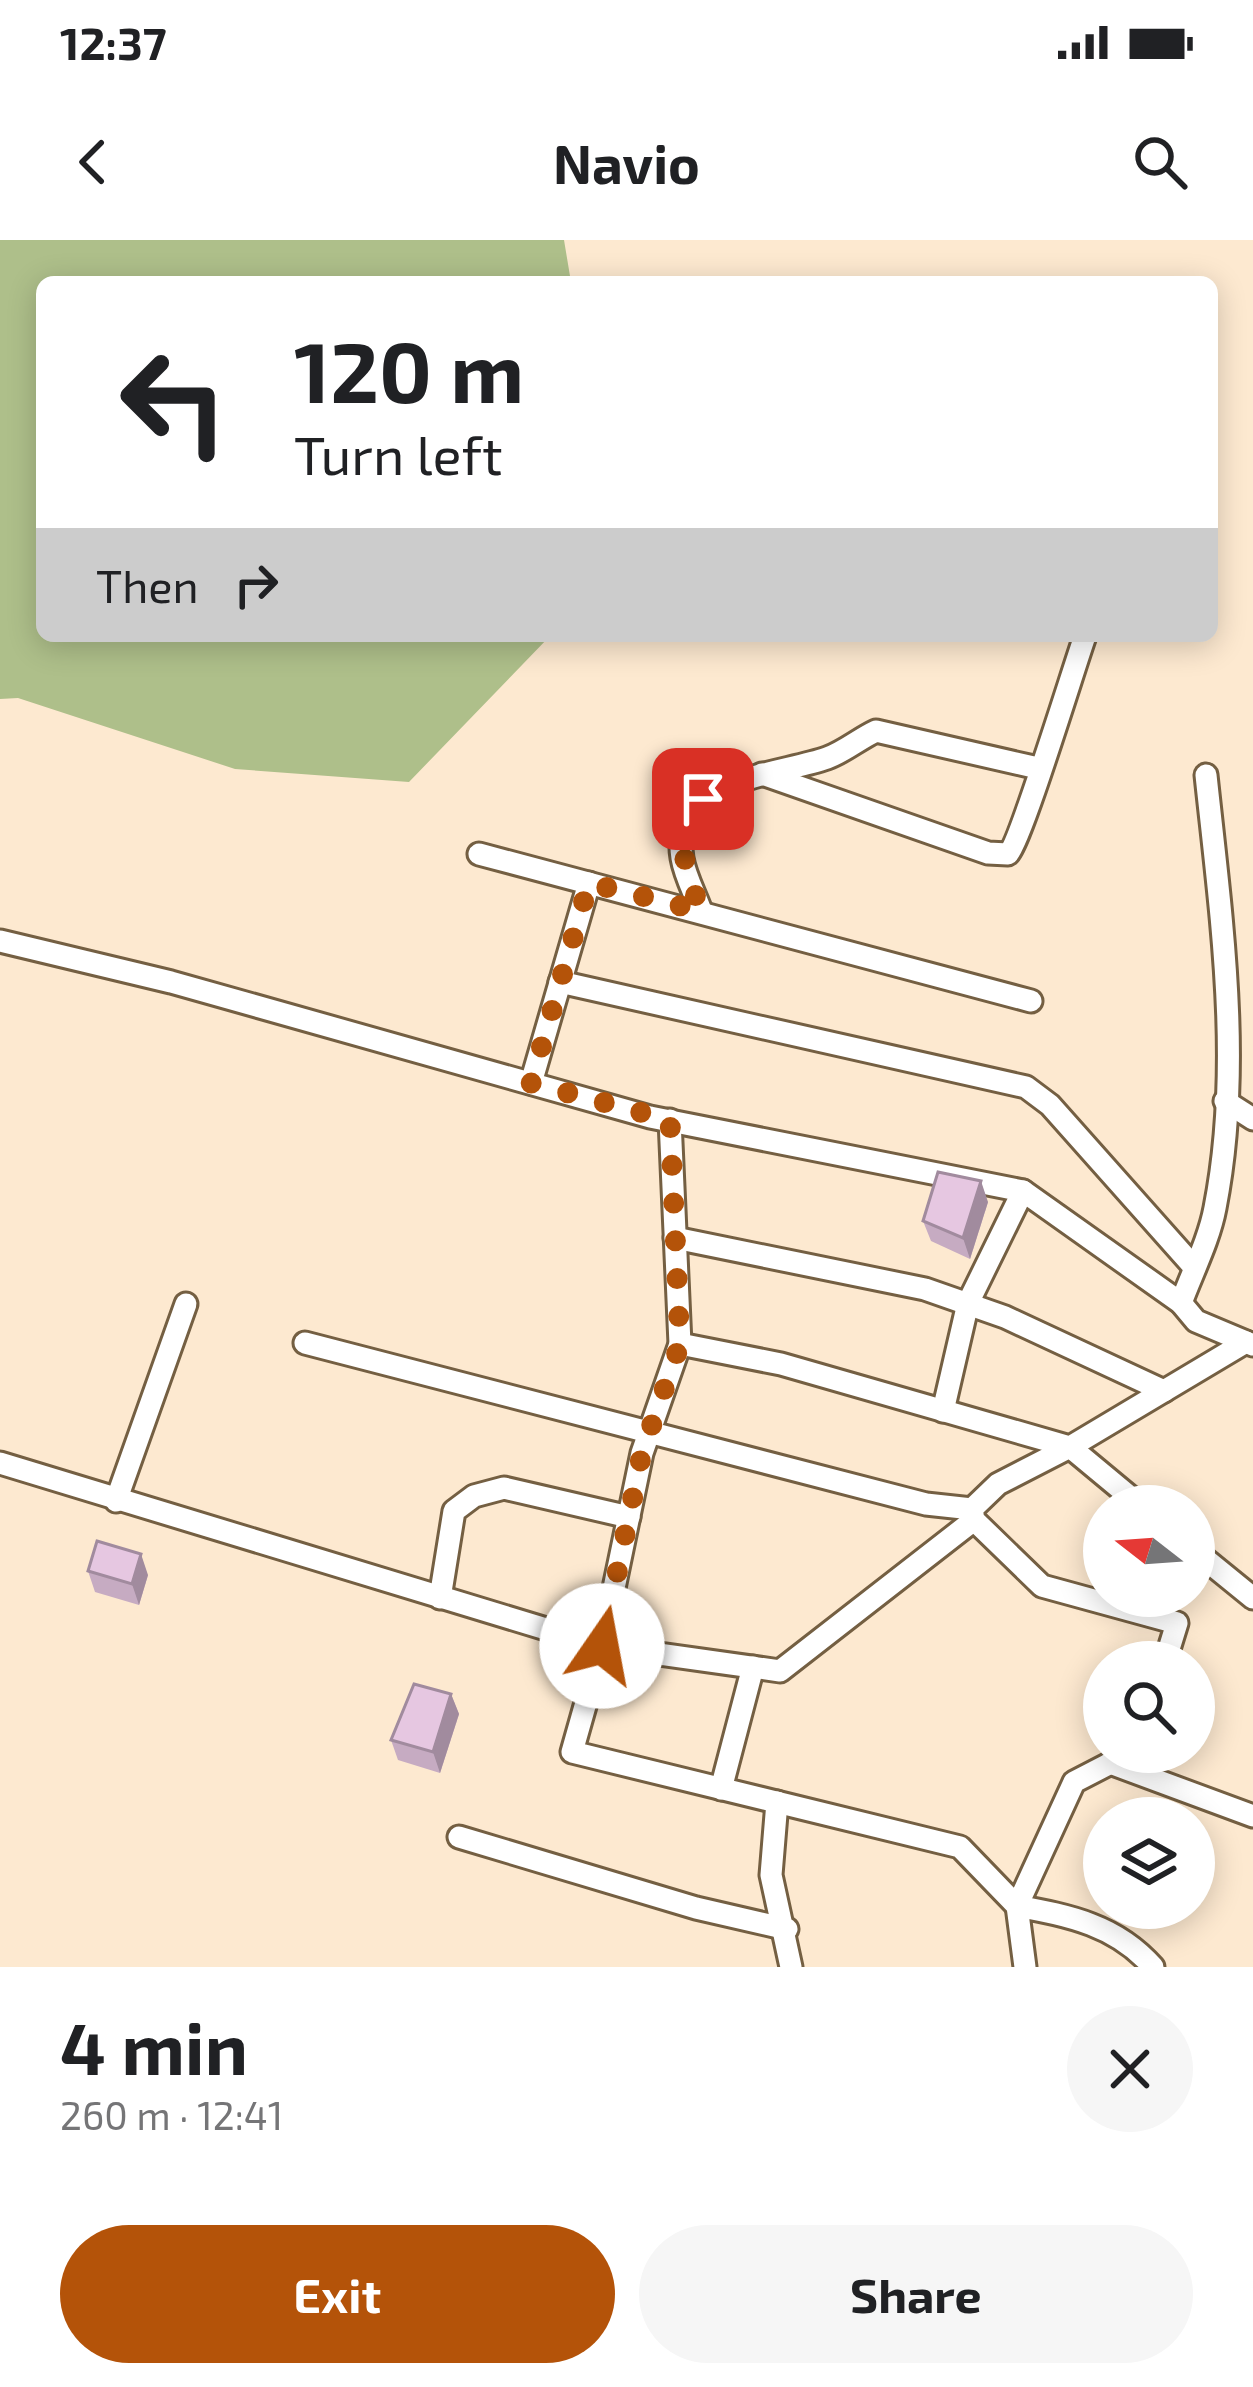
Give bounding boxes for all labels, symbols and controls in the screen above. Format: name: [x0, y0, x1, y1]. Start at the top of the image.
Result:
text: 12:37: [60, 15, 166, 69]
icon: back: [60, 129, 126, 195]
icon: search: [1127, 129, 1193, 195]
text: Navio: [553, 130, 700, 195]
text: 120 m: [294, 319, 524, 420]
icon: left: [96, 324, 252, 480]
text: Turn left: [294, 421, 503, 486]
icon: right: [223, 552, 289, 618]
text: Then: [96, 558, 199, 612]
pin: [652, 748, 754, 850]
icon: arrive: [670, 766, 736, 832]
north arrow: [1083, 1485, 1215, 1617]
map controls: [1083, 1485, 1215, 1929]
position arrow: [539, 1583, 665, 1709]
button: search: [1083, 1641, 1215, 1773]
button: layers: [1083, 1797, 1215, 1929]
text: 4 min: [60, 2003, 248, 2089]
button: close: [1067, 2006, 1193, 2132]
text: 260 m · 12:41: [60, 2091, 283, 2138]
button: Exit: [60, 2225, 615, 2363]
button: Share: [639, 2225, 1193, 2363]

